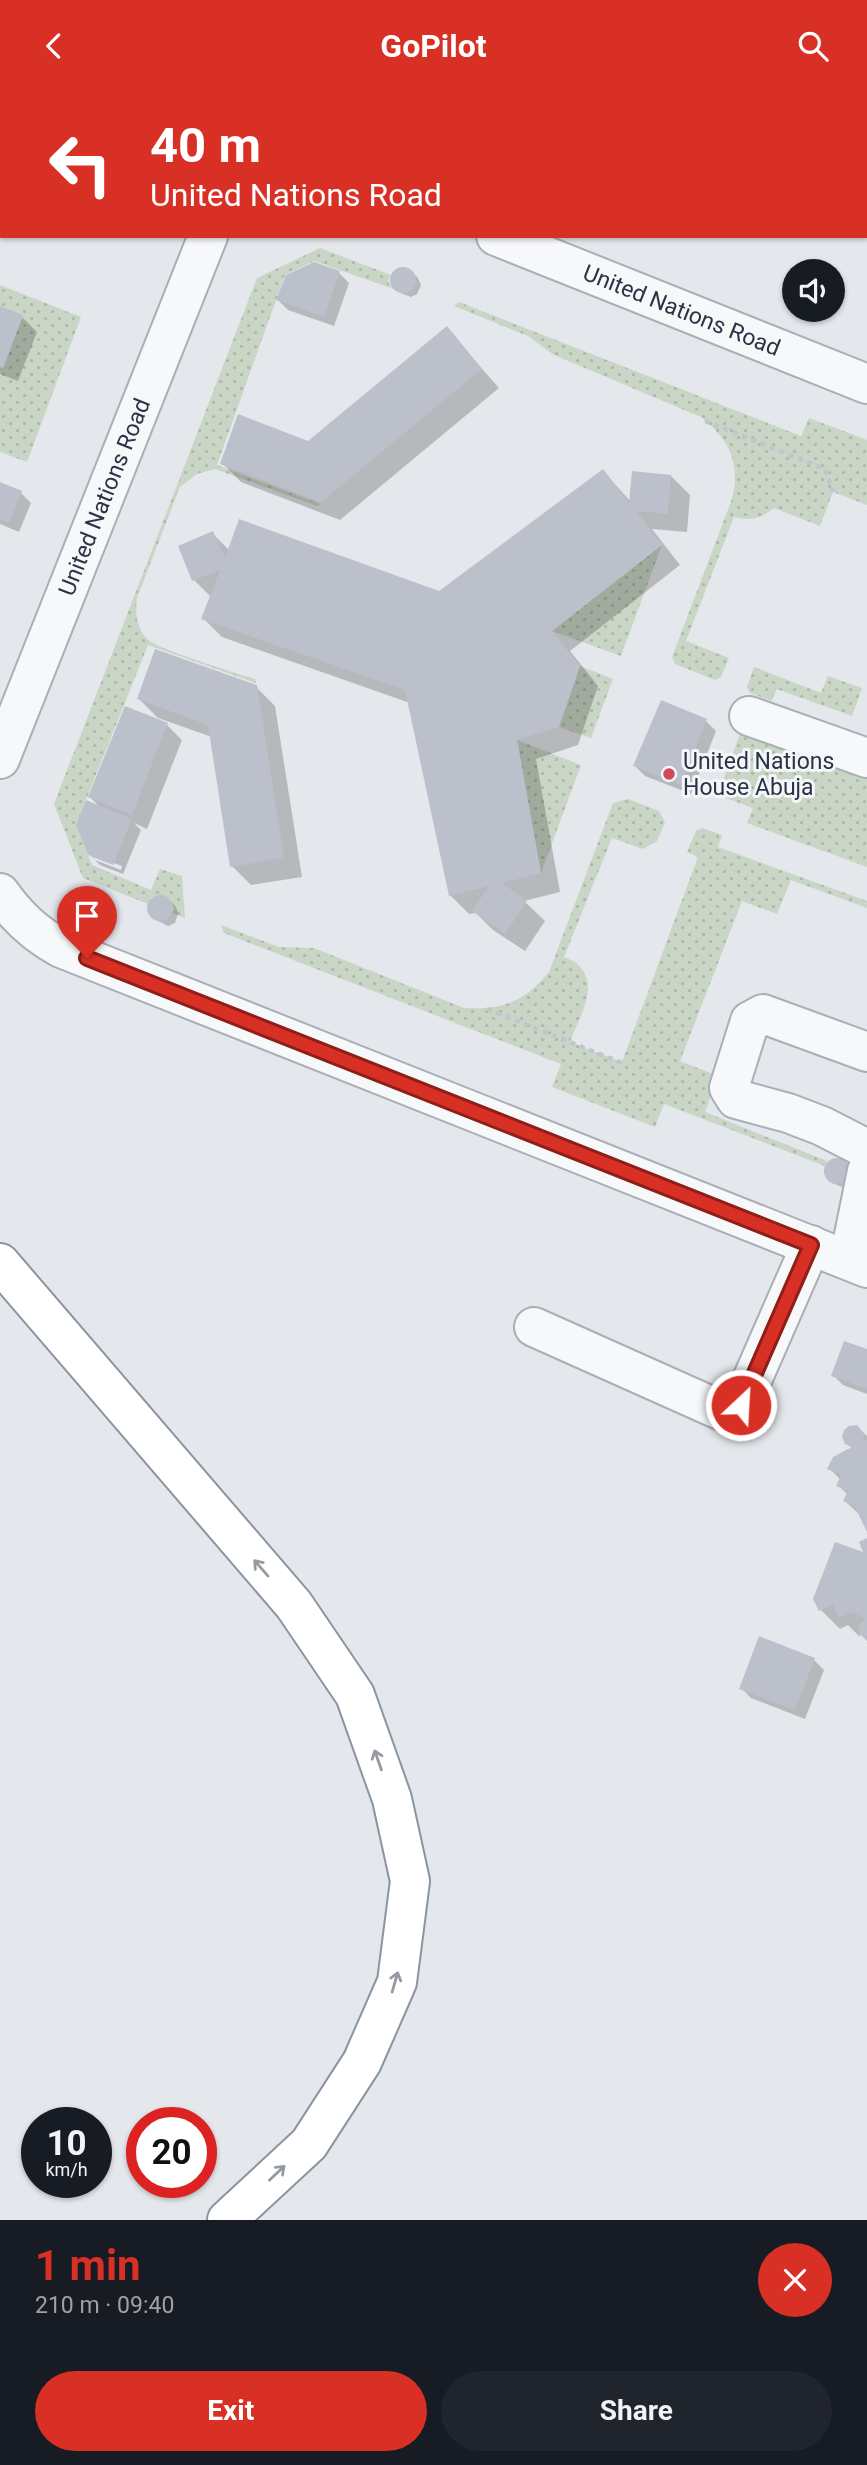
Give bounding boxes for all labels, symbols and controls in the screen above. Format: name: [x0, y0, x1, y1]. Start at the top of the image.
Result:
icon: back: [35, 27, 73, 65]
text: GoPilot: [380, 27, 487, 65]
icon: search: [794, 27, 832, 65]
text: 40 m: [150, 117, 261, 174]
icon: left: [35, 119, 126, 210]
text: United Nations Road: [150, 176, 442, 214]
street label: United Nations Road: [579, 259, 784, 362]
map controls: [782, 259, 845, 322]
button: sound: [782, 259, 845, 322]
street label: United Nations Road: [53, 395, 156, 600]
place label: United Nations House Abuja: [683, 748, 834, 801]
marker: United Nations House Abuja: [661, 766, 677, 782]
pin: [57, 886, 117, 958]
icon: arrive: [68, 897, 106, 935]
position arrow: [704, 1368, 778, 1442]
one-way arrow: [253, 1559, 269, 1577]
one-way arrow: [371, 1750, 383, 1772]
one-way arrow: [390, 1972, 403, 1994]
speed limit sign: 20: [126, 2107, 217, 2198]
text: 10: [46, 2123, 87, 2164]
text: km/h: [45, 2159, 88, 2180]
one-way arrow: [268, 2165, 285, 2182]
text: 1 min: [35, 2241, 141, 2290]
button: close: [758, 2243, 832, 2317]
text: 210 m · 09:40: [35, 2292, 174, 2319]
button: Exit: [35, 2371, 427, 2451]
button: Share: [441, 2371, 832, 2451]

